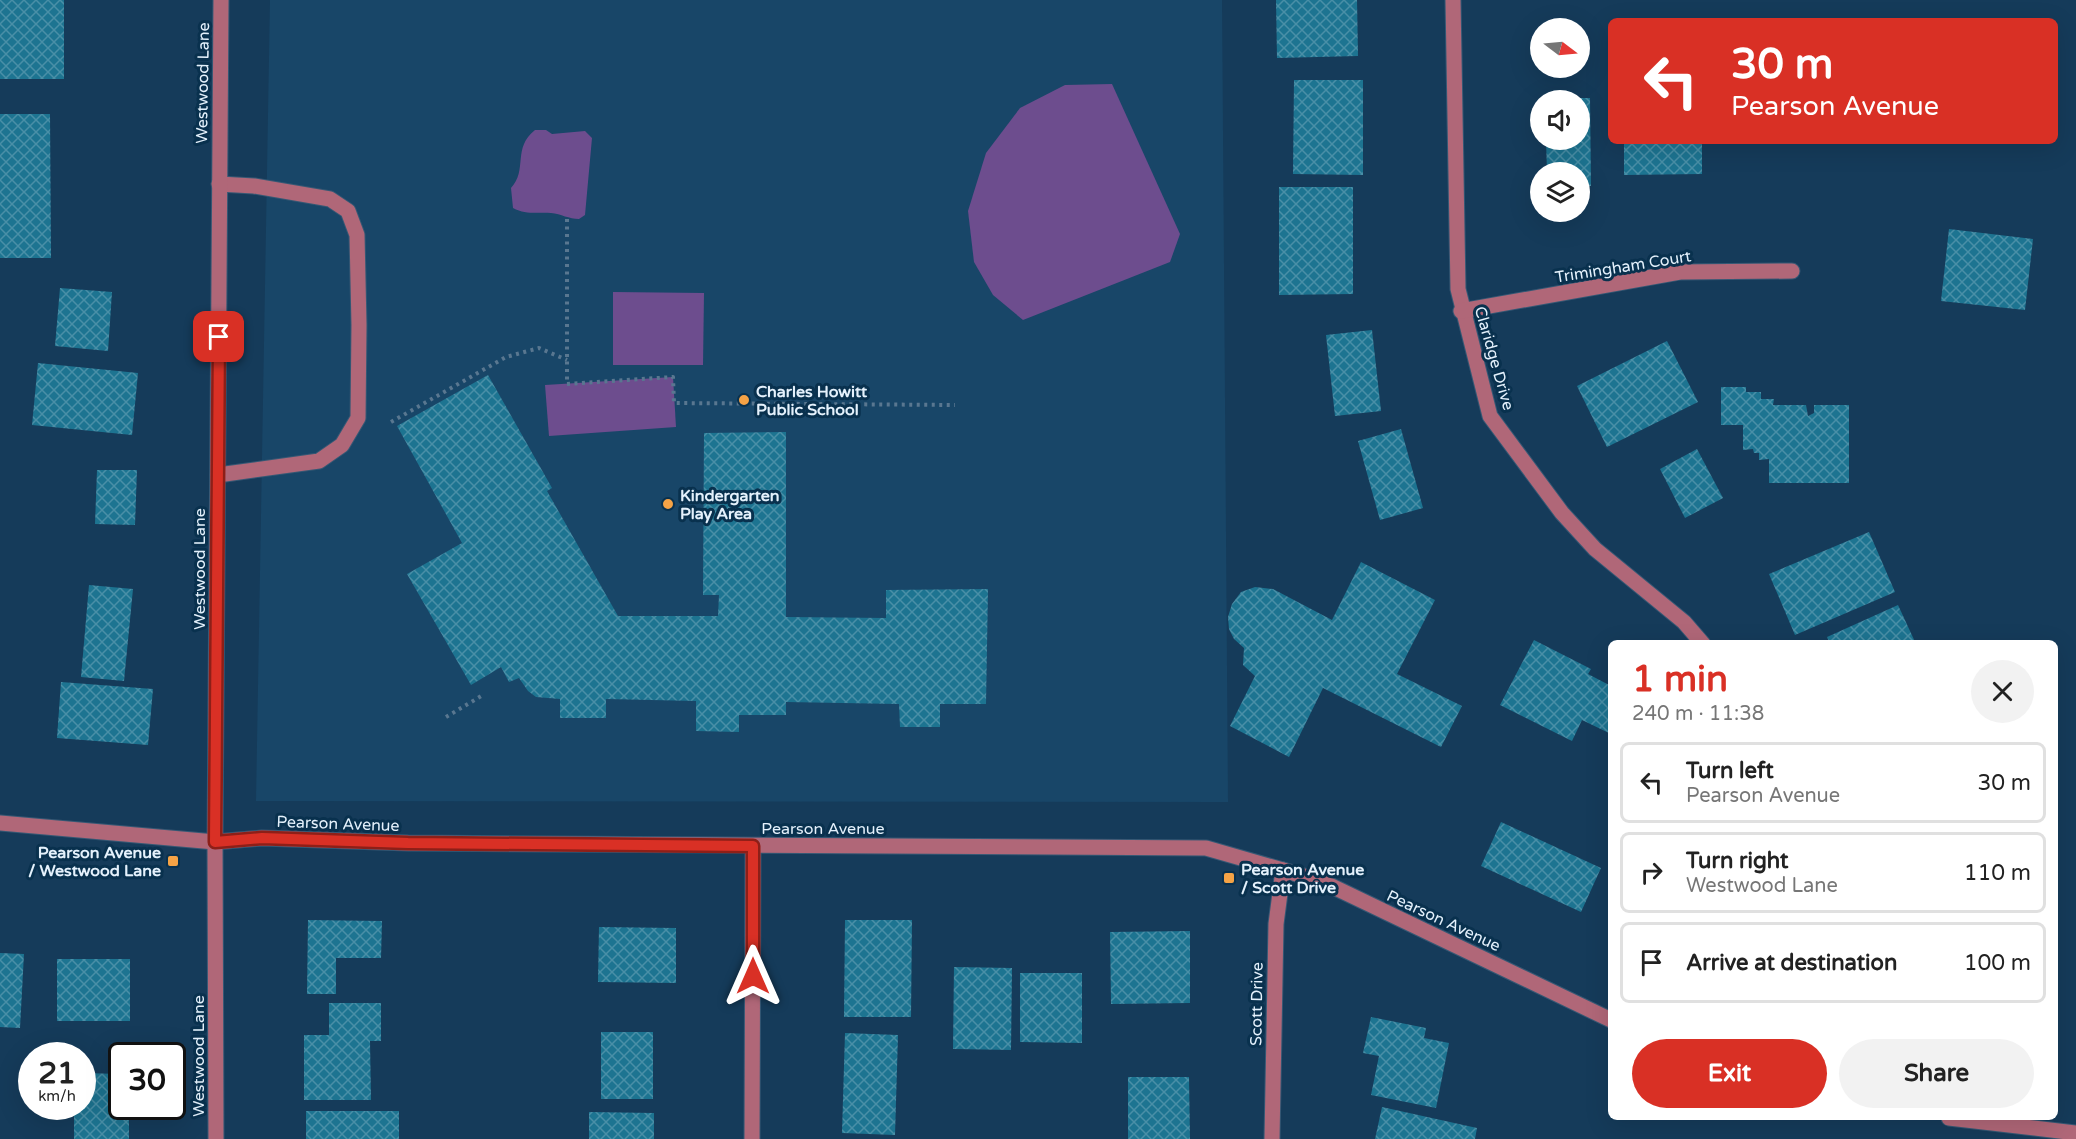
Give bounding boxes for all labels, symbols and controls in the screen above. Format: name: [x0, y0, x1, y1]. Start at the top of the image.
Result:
north arrow: [1530, 18, 1590, 78]
map controls: [1530, 18, 1590, 222]
street label: Westwood Lane: [192, 22, 214, 144]
text: 30 m: [1731, 39, 1833, 90]
icon: left: [1632, 42, 1710, 120]
button: sound: [1530, 90, 1590, 150]
text: Pearson Avenue: [1731, 90, 1939, 123]
button: layers: [1530, 162, 1590, 222]
street label: Trimingham Court: [1554, 246, 1693, 288]
street label: Claridge Drive: [1470, 304, 1518, 412]
pin: [193, 311, 244, 362]
icon: arrive: [202, 320, 235, 353]
place label: Charles Howitt Public School: [756, 382, 868, 420]
marker: Charles Howitt Public School: [737, 393, 751, 407]
place label: Kindergarten Play Area: [680, 486, 780, 524]
marker: Kindergarten Play Area: [661, 497, 675, 511]
street label: Westwood Lane: [190, 508, 210, 630]
text: 1 min: [1632, 658, 1728, 701]
button: close: [1971, 660, 2034, 723]
text: 240 m · 11:38: [1632, 702, 1764, 726]
text: Turn left: [1686, 758, 1774, 784]
icon: left: [1635, 766, 1668, 799]
text: 30 m: [1977, 770, 2031, 796]
text: Pearson Avenue: [1686, 784, 1840, 808]
street label: Pearson Avenue: [276, 812, 400, 836]
street label: Pearson Avenue: [761, 819, 885, 839]
place label: Pearson Avenue / Westwood Lane: [28, 843, 161, 881]
text: Turn right: [1686, 848, 1788, 874]
marker: Pearson Avenue / Westwood Lane: [166, 854, 180, 868]
icon: right: [1635, 856, 1668, 889]
place label: Pearson Avenue / Scott Drive: [1241, 860, 1364, 898]
text: 110 m: [1964, 860, 2031, 886]
marker: Pearson Avenue / Scott Drive: [1222, 871, 1236, 885]
text: Westwood Lane: [1686, 874, 1838, 898]
street label: Pearson Avenue: [1383, 886, 1504, 956]
position arrow: [721, 944, 785, 1008]
icon: arrive: [1635, 946, 1668, 979]
text: Arrive at destination: [1686, 950, 1897, 976]
text: 100 m: [1964, 950, 2031, 976]
street label: Scott Drive: [1246, 962, 1268, 1046]
street label: Westwood Lane: [189, 995, 209, 1117]
button: Exit: [1632, 1039, 1827, 1108]
button: Share: [1839, 1039, 2034, 1108]
speed limit sign: 30: [108, 1042, 186, 1120]
text: 21: [38, 1055, 76, 1092]
text: km/h: [38, 1087, 76, 1105]

